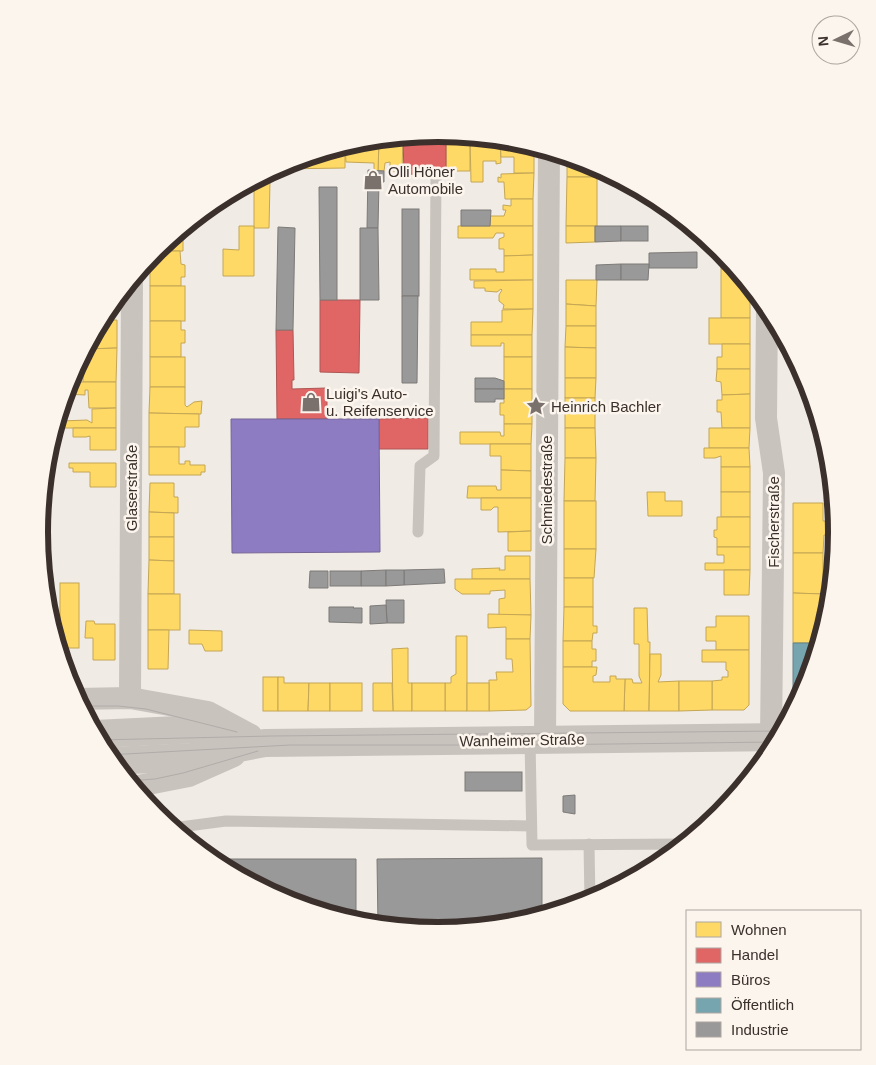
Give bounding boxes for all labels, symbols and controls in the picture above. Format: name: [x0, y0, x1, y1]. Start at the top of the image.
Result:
north arrow: [811, 15, 861, 65]
text: N: [815, 35, 831, 47]
place label: Olli Höner Automobile: [388, 163, 463, 197]
shop icon: Olli Höner Automobile: [362, 169, 384, 191]
place label: Luigi's Auto- u. Reifenservice: [326, 385, 434, 419]
shop icon: Luigi's Auto- u. Reifenservice: [300, 391, 322, 413]
place icon: Heinrich Bachler: [525, 395, 547, 417]
place label: Heinrich Bachler: [551, 398, 661, 415]
street label: Schmiedestraße: [538, 435, 555, 545]
street label: Glaserstraße: [123, 445, 140, 531]
street label: Fischerstraße: [765, 476, 782, 568]
street label: Wanheimer Straße: [459, 730, 585, 750]
legend: [686, 910, 861, 1050]
text: Wohnen: [731, 921, 787, 938]
text: Handel: [731, 946, 779, 963]
text: Büros: [731, 971, 770, 988]
text: Öffentlich: [731, 996, 794, 1013]
text: Industrie: [731, 1021, 789, 1038]

